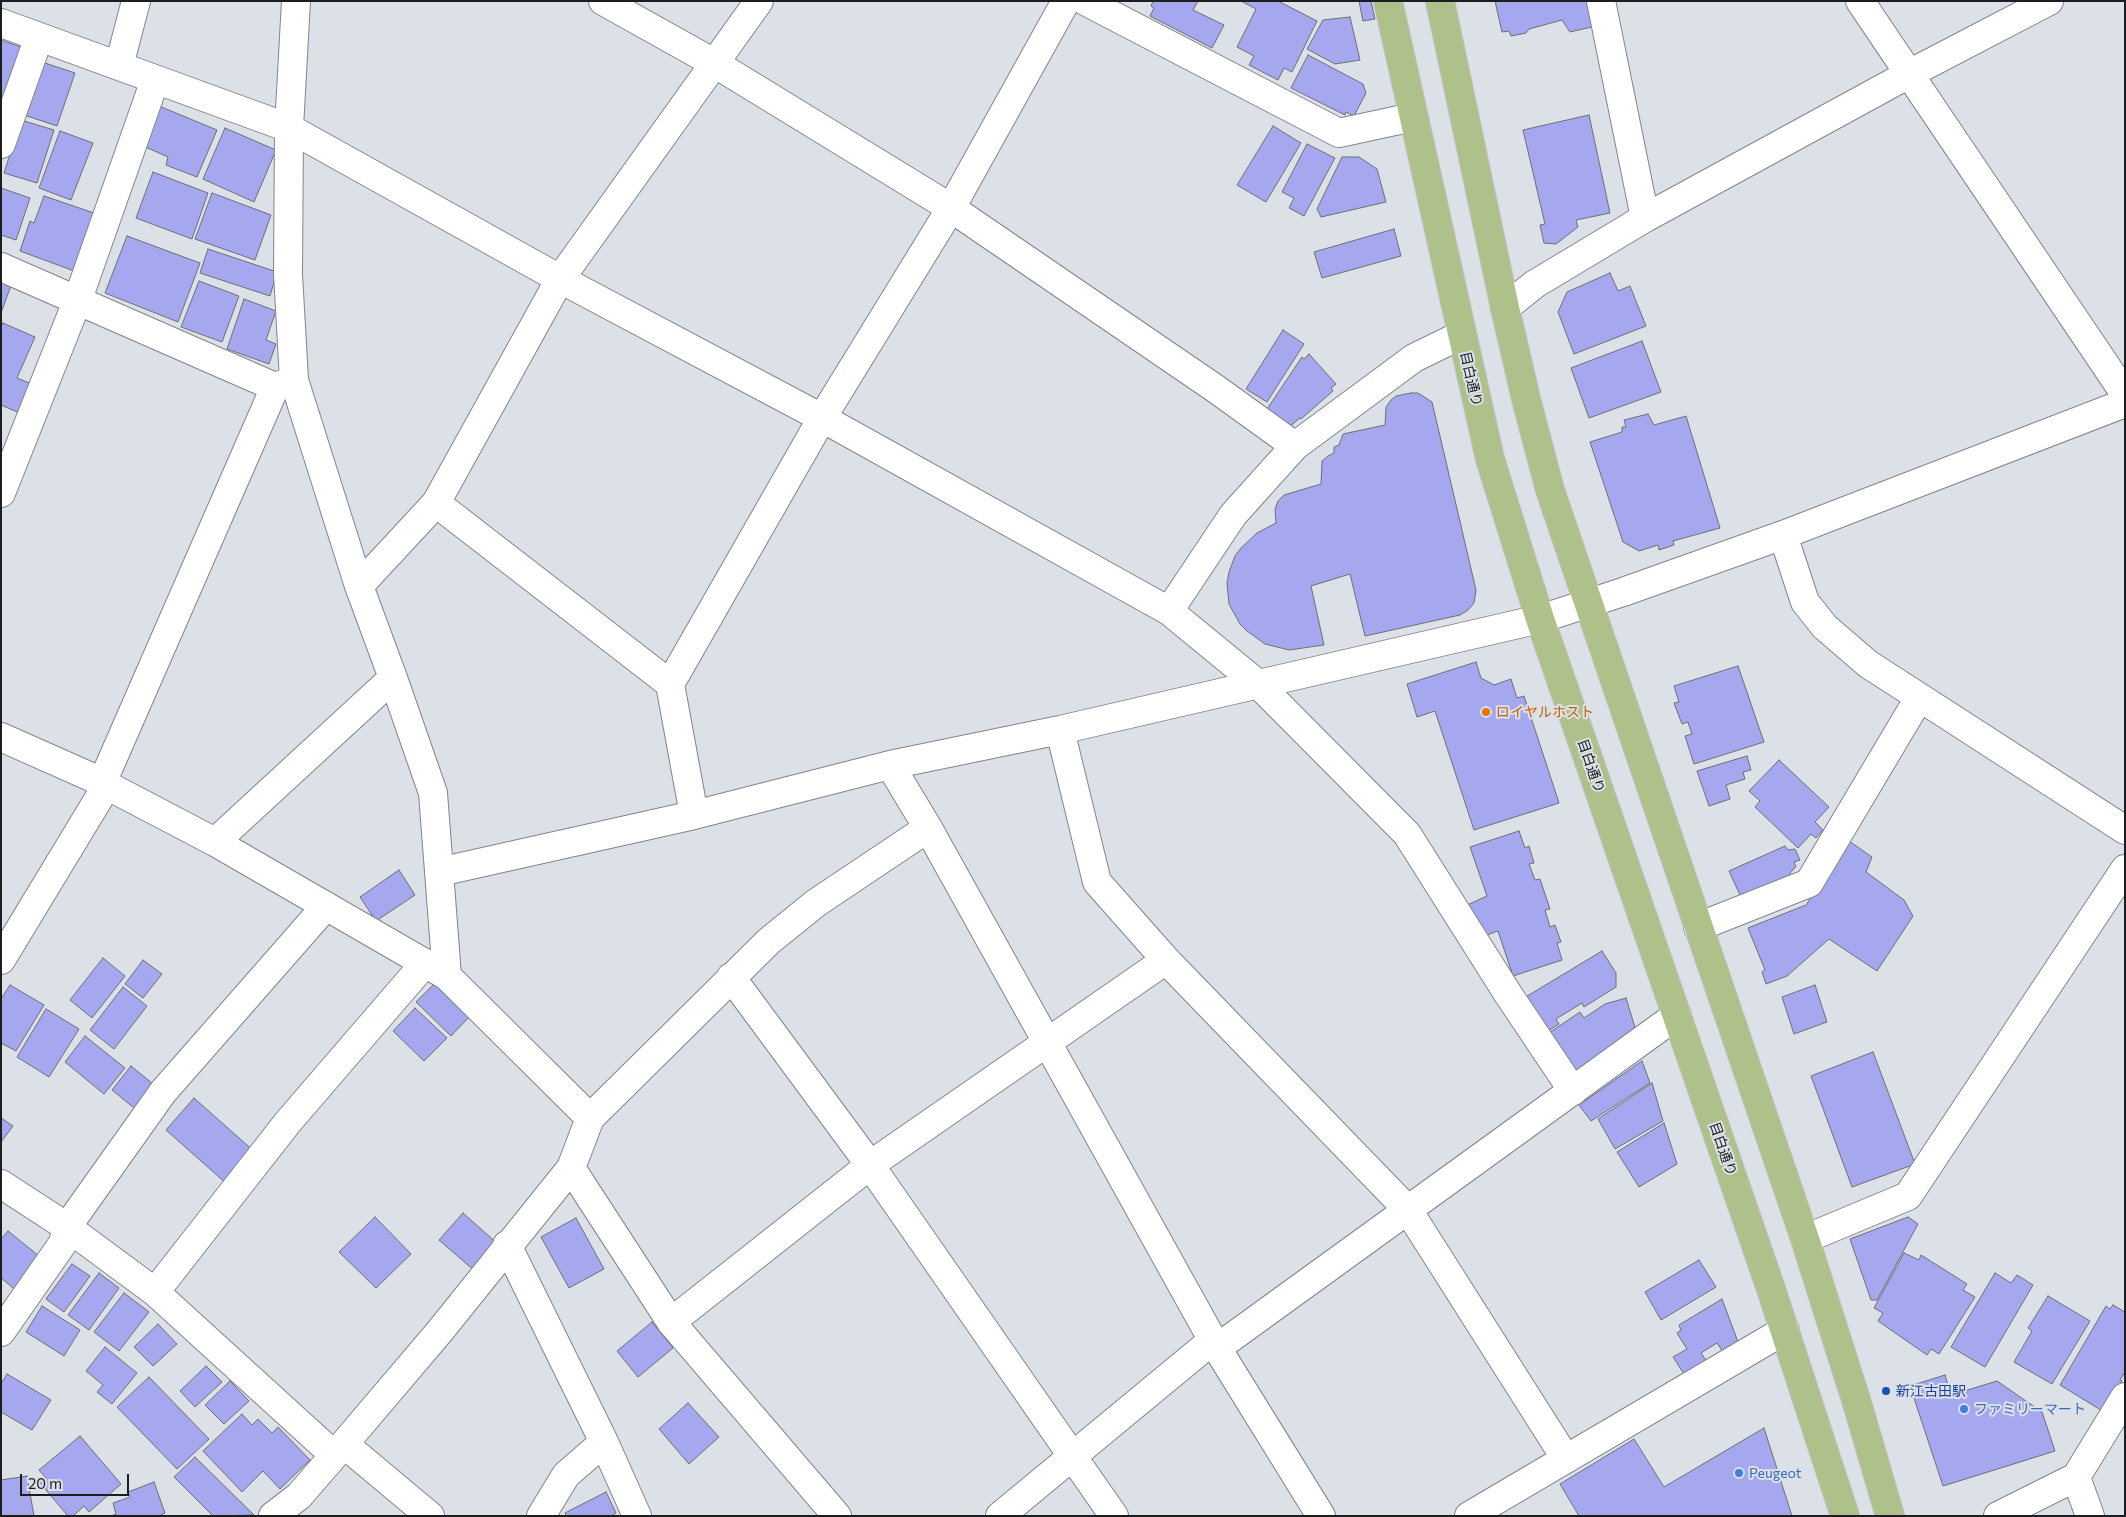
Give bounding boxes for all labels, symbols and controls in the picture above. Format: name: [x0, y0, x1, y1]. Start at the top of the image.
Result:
street label: 目白通り: [1457, 350, 1485, 408]
place label: ロイヤルホスト: [1496, 704, 1594, 720]
marker: ロイヤルホスト: [1480, 706, 1492, 718]
street label: 目白通り: [1574, 737, 1608, 795]
street label: 目白通り: [1706, 1120, 1740, 1178]
place label: 新江古田駅: [1896, 1383, 1966, 1399]
marker: 新江古田駅: [1880, 1385, 1892, 1397]
place label: ファミリーマート: [1974, 1401, 2086, 1417]
marker: ファミリーマート: [1958, 1403, 1970, 1415]
scale bar: [22, 1464, 131, 1496]
place label: Peugeot: [1749, 1465, 1802, 1481]
marker: Peugeot: [1733, 1467, 1745, 1479]
text: 20 m: [28, 1474, 62, 1492]

